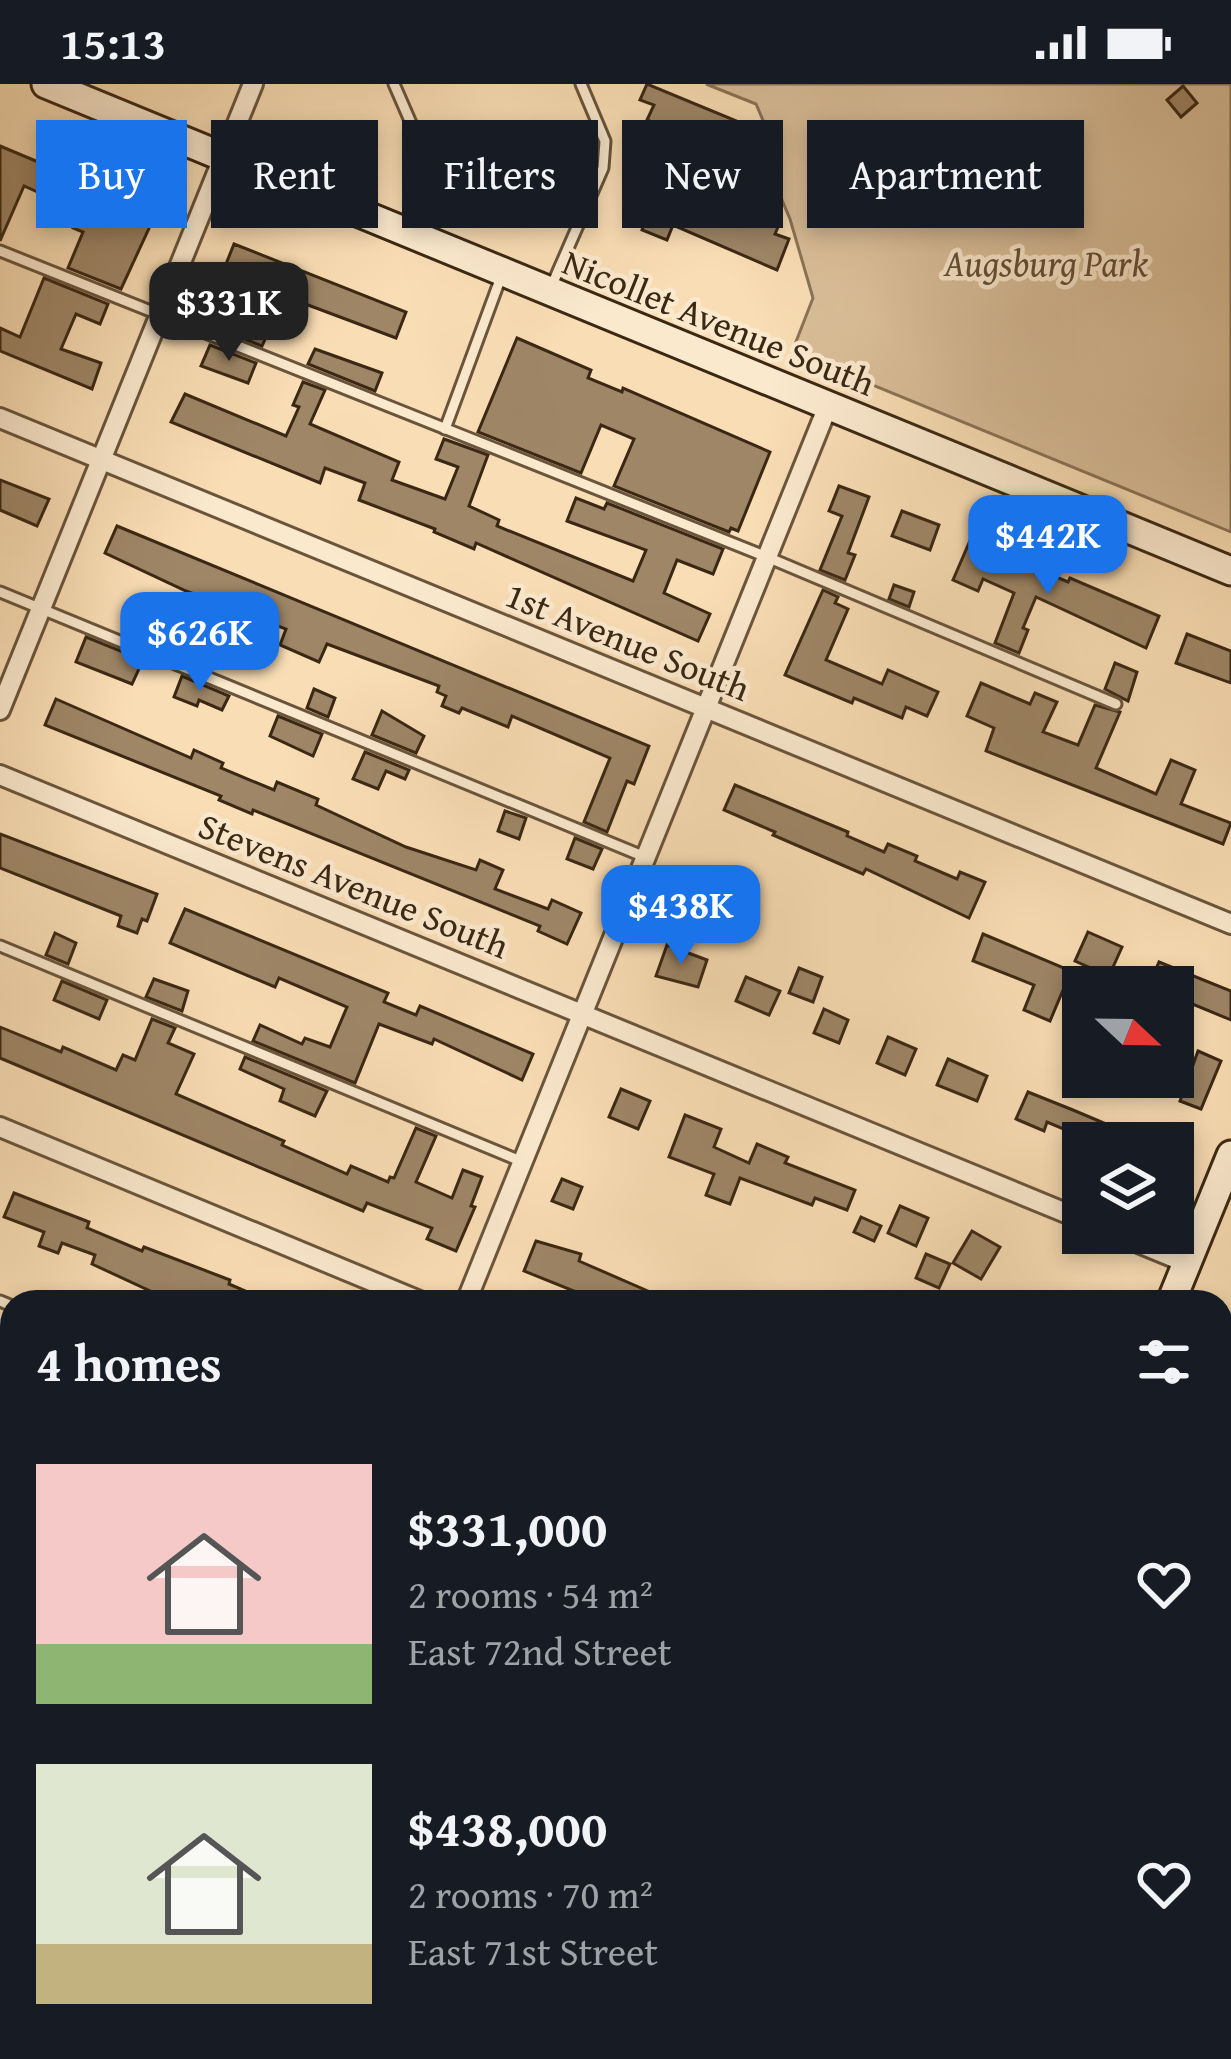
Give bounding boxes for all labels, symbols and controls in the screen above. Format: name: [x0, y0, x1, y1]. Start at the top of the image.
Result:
text: 15:13: [60, 10, 166, 75]
chip: Buy: [36, 120, 187, 228]
chip: Rent: [211, 120, 378, 228]
chip: Filters: [402, 120, 598, 228]
chip: New: [622, 120, 783, 228]
chip: Apartment: [807, 120, 1084, 228]
street label: Nicollet Avenue South: [555, 235, 883, 408]
park label: Augsburg Park: [943, 236, 1149, 289]
pin: $331K: [145, 262, 313, 364]
text: $331K: [176, 272, 282, 329]
pin: $442K: [964, 495, 1132, 597]
text: $442K: [995, 505, 1101, 562]
street label: 1st Avenue South: [498, 567, 758, 714]
pin: $626K: [116, 592, 284, 694]
text: $626K: [147, 602, 253, 659]
street label: Stevens Avenue South: [191, 798, 517, 971]
pin: $438K: [597, 865, 765, 967]
text: $438K: [628, 875, 734, 932]
north arrow: [1062, 966, 1194, 1098]
map controls: [1062, 966, 1194, 1254]
button: layers: [1062, 1122, 1194, 1254]
text: 4 homes: [36, 1325, 222, 1400]
icon: filters: [1131, 1329, 1197, 1395]
text: $331,000: [408, 1490, 607, 1565]
icon: home: [132, 1512, 276, 1656]
icon: heart: [1131, 1551, 1197, 1617]
text: 2 rooms · 54 m²: [408, 1565, 653, 1622]
text: East 72nd Street: [408, 1622, 672, 1679]
text: $438,000: [408, 1790, 607, 1865]
icon: home: [132, 1812, 276, 1956]
icon: heart: [1131, 1851, 1197, 1917]
text: 2 rooms · 70 m²: [408, 1865, 653, 1922]
text: East 71st Street: [408, 1922, 658, 1979]

